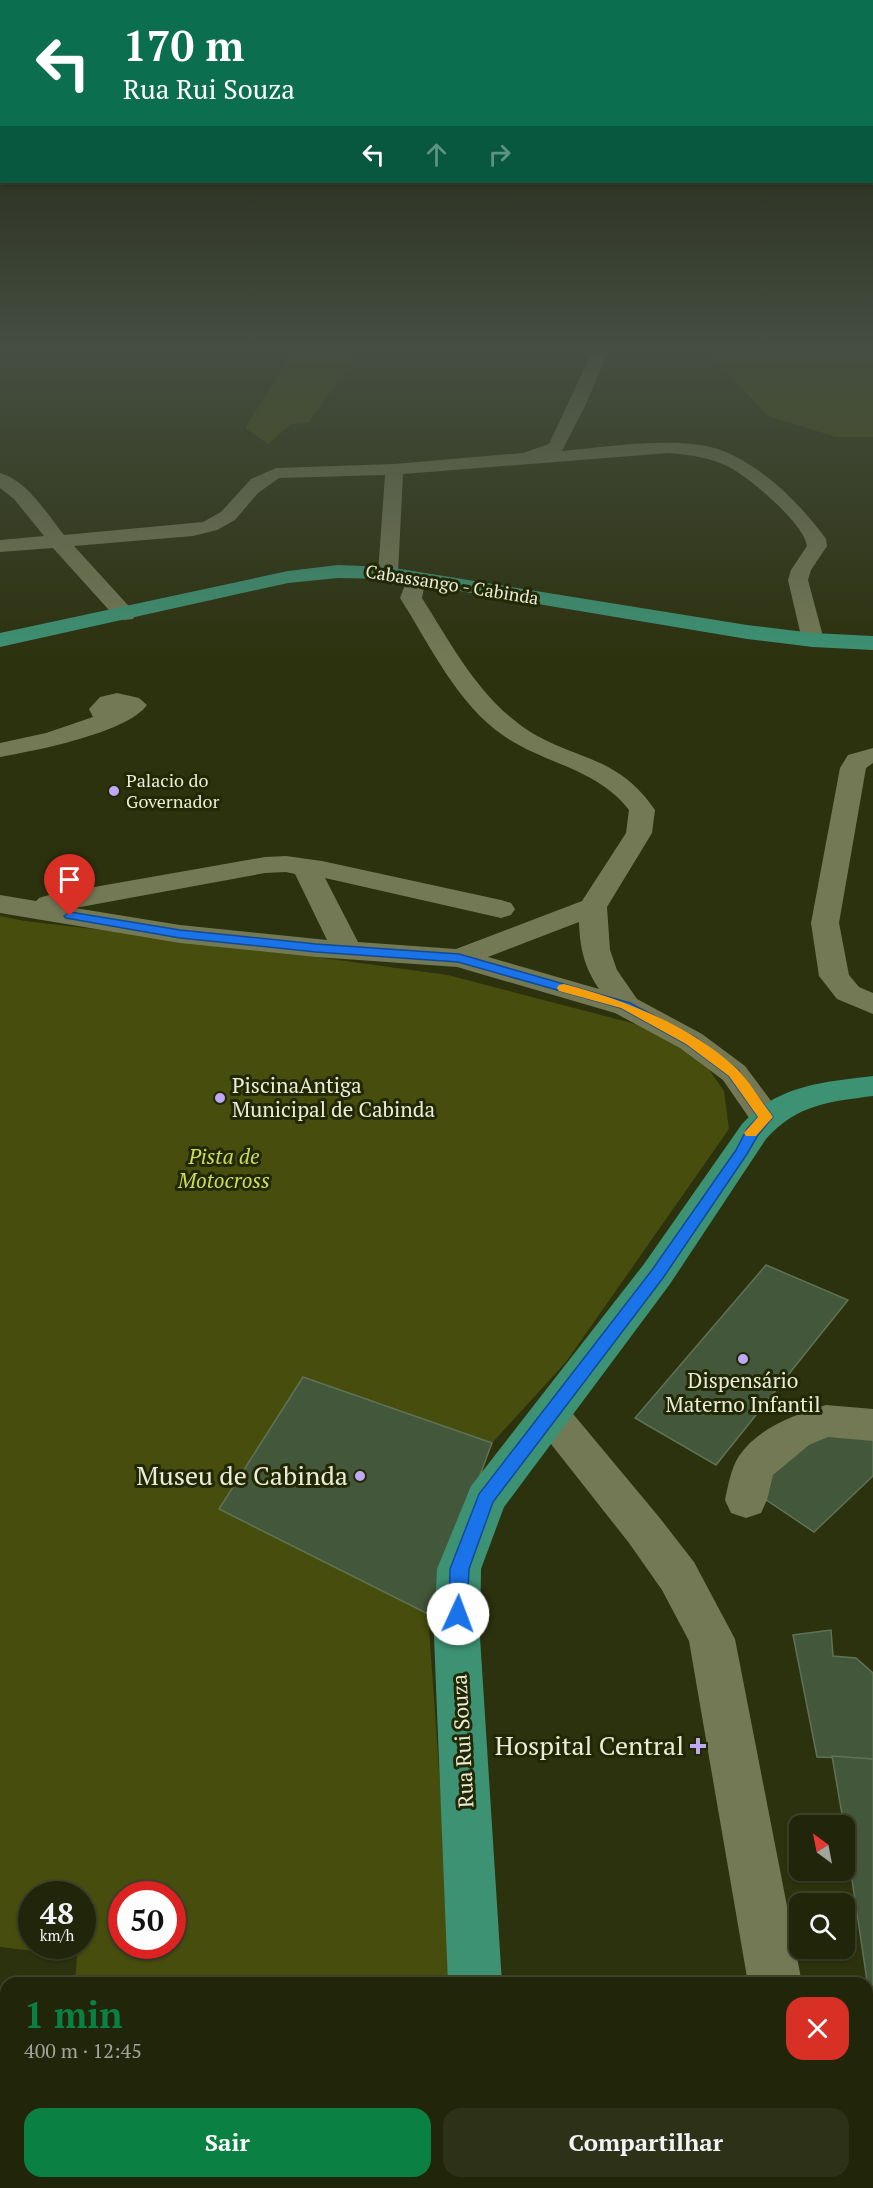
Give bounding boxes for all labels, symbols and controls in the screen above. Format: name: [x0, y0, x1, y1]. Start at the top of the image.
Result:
text: 170 m: [123, 17, 244, 73]
icon: left: [24, 24, 102, 102]
text: Rua Rui Souza: [123, 71, 295, 107]
icon: left: [357, 138, 390, 171]
icon: ahead: [420, 138, 453, 171]
icon: right: [483, 138, 516, 171]
street label: Cabassango - Cabinda: [364, 558, 540, 610]
place label: Palacio do Governador: [126, 768, 220, 813]
marker: Palacio do Governador: [107, 784, 121, 798]
pin: [44, 854, 95, 916]
icon: arrive: [53, 863, 86, 896]
place label: PiscinaAntiga Municipal de Cabinda: [232, 1071, 435, 1123]
marker: PiscinaAntiga Municipal de Cabinda: [213, 1091, 227, 1105]
park label: Pista de Motocross: [177, 1142, 270, 1194]
marker: Dispensário Materno Infantil: [736, 1352, 750, 1366]
place label: Dispensário Materno Infantil: [666, 1366, 820, 1418]
place label: Museu de Cabinda: [136, 1458, 348, 1492]
marker: Museu de Cabinda: [353, 1469, 367, 1483]
position arrow: [426, 1582, 490, 1646]
street label: Rua Rui Souza: [444, 1673, 479, 1809]
place label: Hospital Central: [495, 1728, 684, 1762]
marker: Hospital Central: [689, 1737, 707, 1755]
north arrow: [789, 1815, 855, 1881]
map controls: [789, 1815, 855, 1959]
speed limit sign: 50: [108, 1881, 186, 1959]
text: 48: [40, 1893, 74, 1933]
button: search: [789, 1893, 855, 1959]
text: km/h: [40, 1925, 74, 1945]
text: 1 min: [24, 1991, 122, 2038]
button: close: [786, 1997, 849, 2060]
text: 400 m · 12:45: [24, 2037, 142, 2064]
button: Sair: [24, 2108, 431, 2177]
button: Compartilhar: [443, 2108, 849, 2177]

